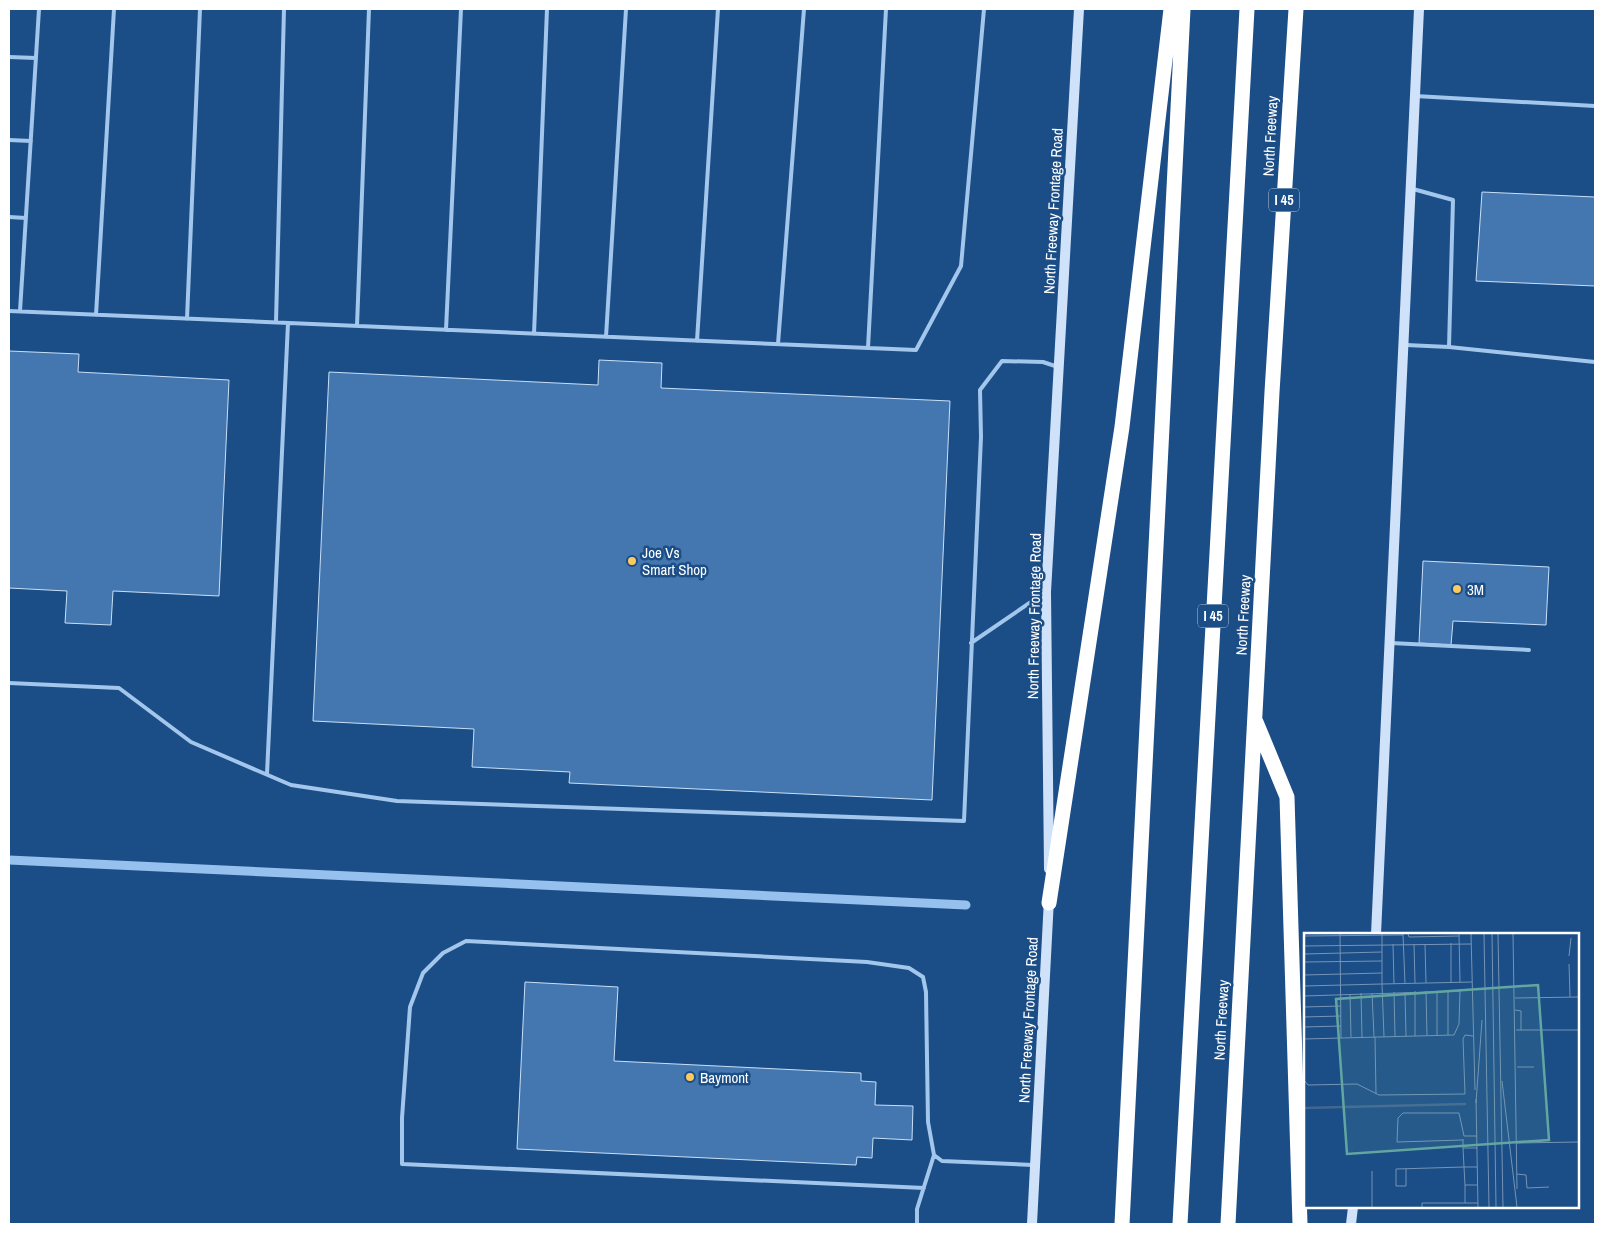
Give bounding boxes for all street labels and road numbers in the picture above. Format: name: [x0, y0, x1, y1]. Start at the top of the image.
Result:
street label: North Freeway: [1257, 94, 1283, 177]
street label: North Freeway Frontage Road: [1038, 127, 1068, 295]
road number: I 45: [1269, 188, 1299, 212]
street label: North Freeway Frontage Road: [1022, 533, 1046, 699]
street label: North Freeway: [1230, 573, 1256, 656]
road number: I 45: [1198, 604, 1228, 628]
street label: North Freeway Frontage Road: [1013, 936, 1043, 1104]
street label: North Freeway: [1208, 978, 1234, 1061]

